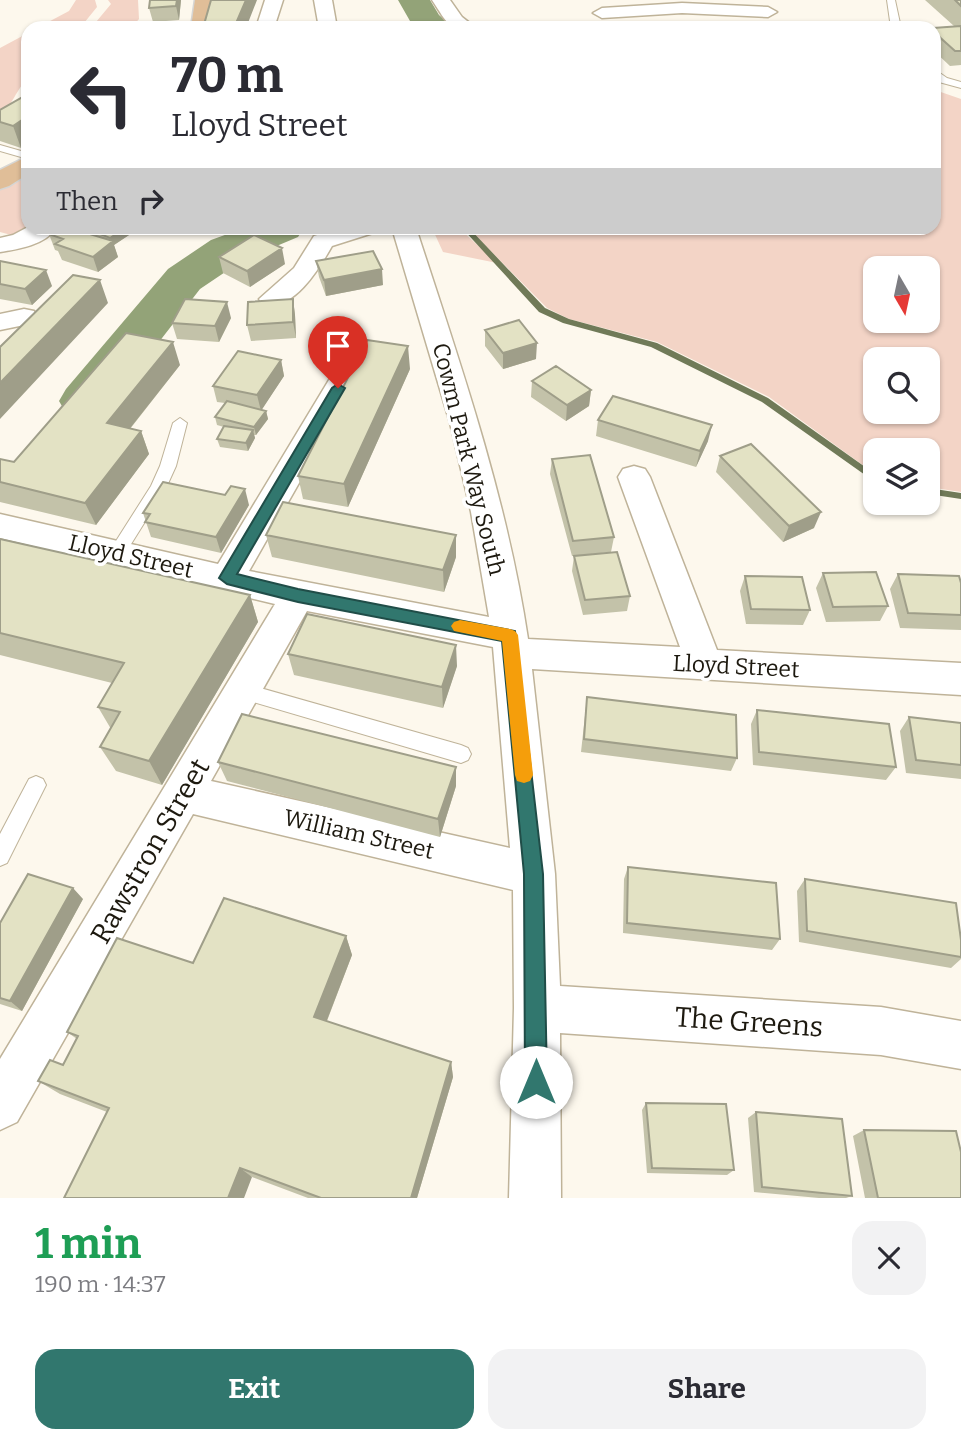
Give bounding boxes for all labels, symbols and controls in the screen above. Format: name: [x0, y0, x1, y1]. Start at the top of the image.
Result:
text: 70 m: [171, 46, 283, 105]
icon: left: [56, 49, 147, 140]
text: Lloyd Street: [171, 106, 348, 144]
icon: right: [132, 182, 170, 220]
text: Then: [56, 186, 118, 217]
north arrow: [863, 256, 940, 332]
map controls: [863, 256, 940, 515]
pin: [308, 316, 368, 388]
icon: arrive: [319, 327, 357, 365]
street label: Cowm Park Way South: [427, 340, 511, 578]
button: search: [863, 347, 940, 424]
button: layers: [863, 438, 940, 515]
street label: Lloyd Street: [66, 528, 196, 584]
street label: Lloyd Street: [672, 649, 800, 683]
street label: Rawstron Street: [84, 753, 216, 949]
street label: William Street: [281, 803, 437, 865]
street label: The Greens: [674, 1000, 824, 1044]
position arrow: [499, 1045, 573, 1119]
text: 1 min: [35, 1219, 141, 1269]
button: close: [852, 1221, 926, 1295]
text: 190 m · 14:37: [35, 1270, 165, 1298]
button: Exit: [35, 1349, 474, 1429]
button: Share: [488, 1349, 926, 1429]

